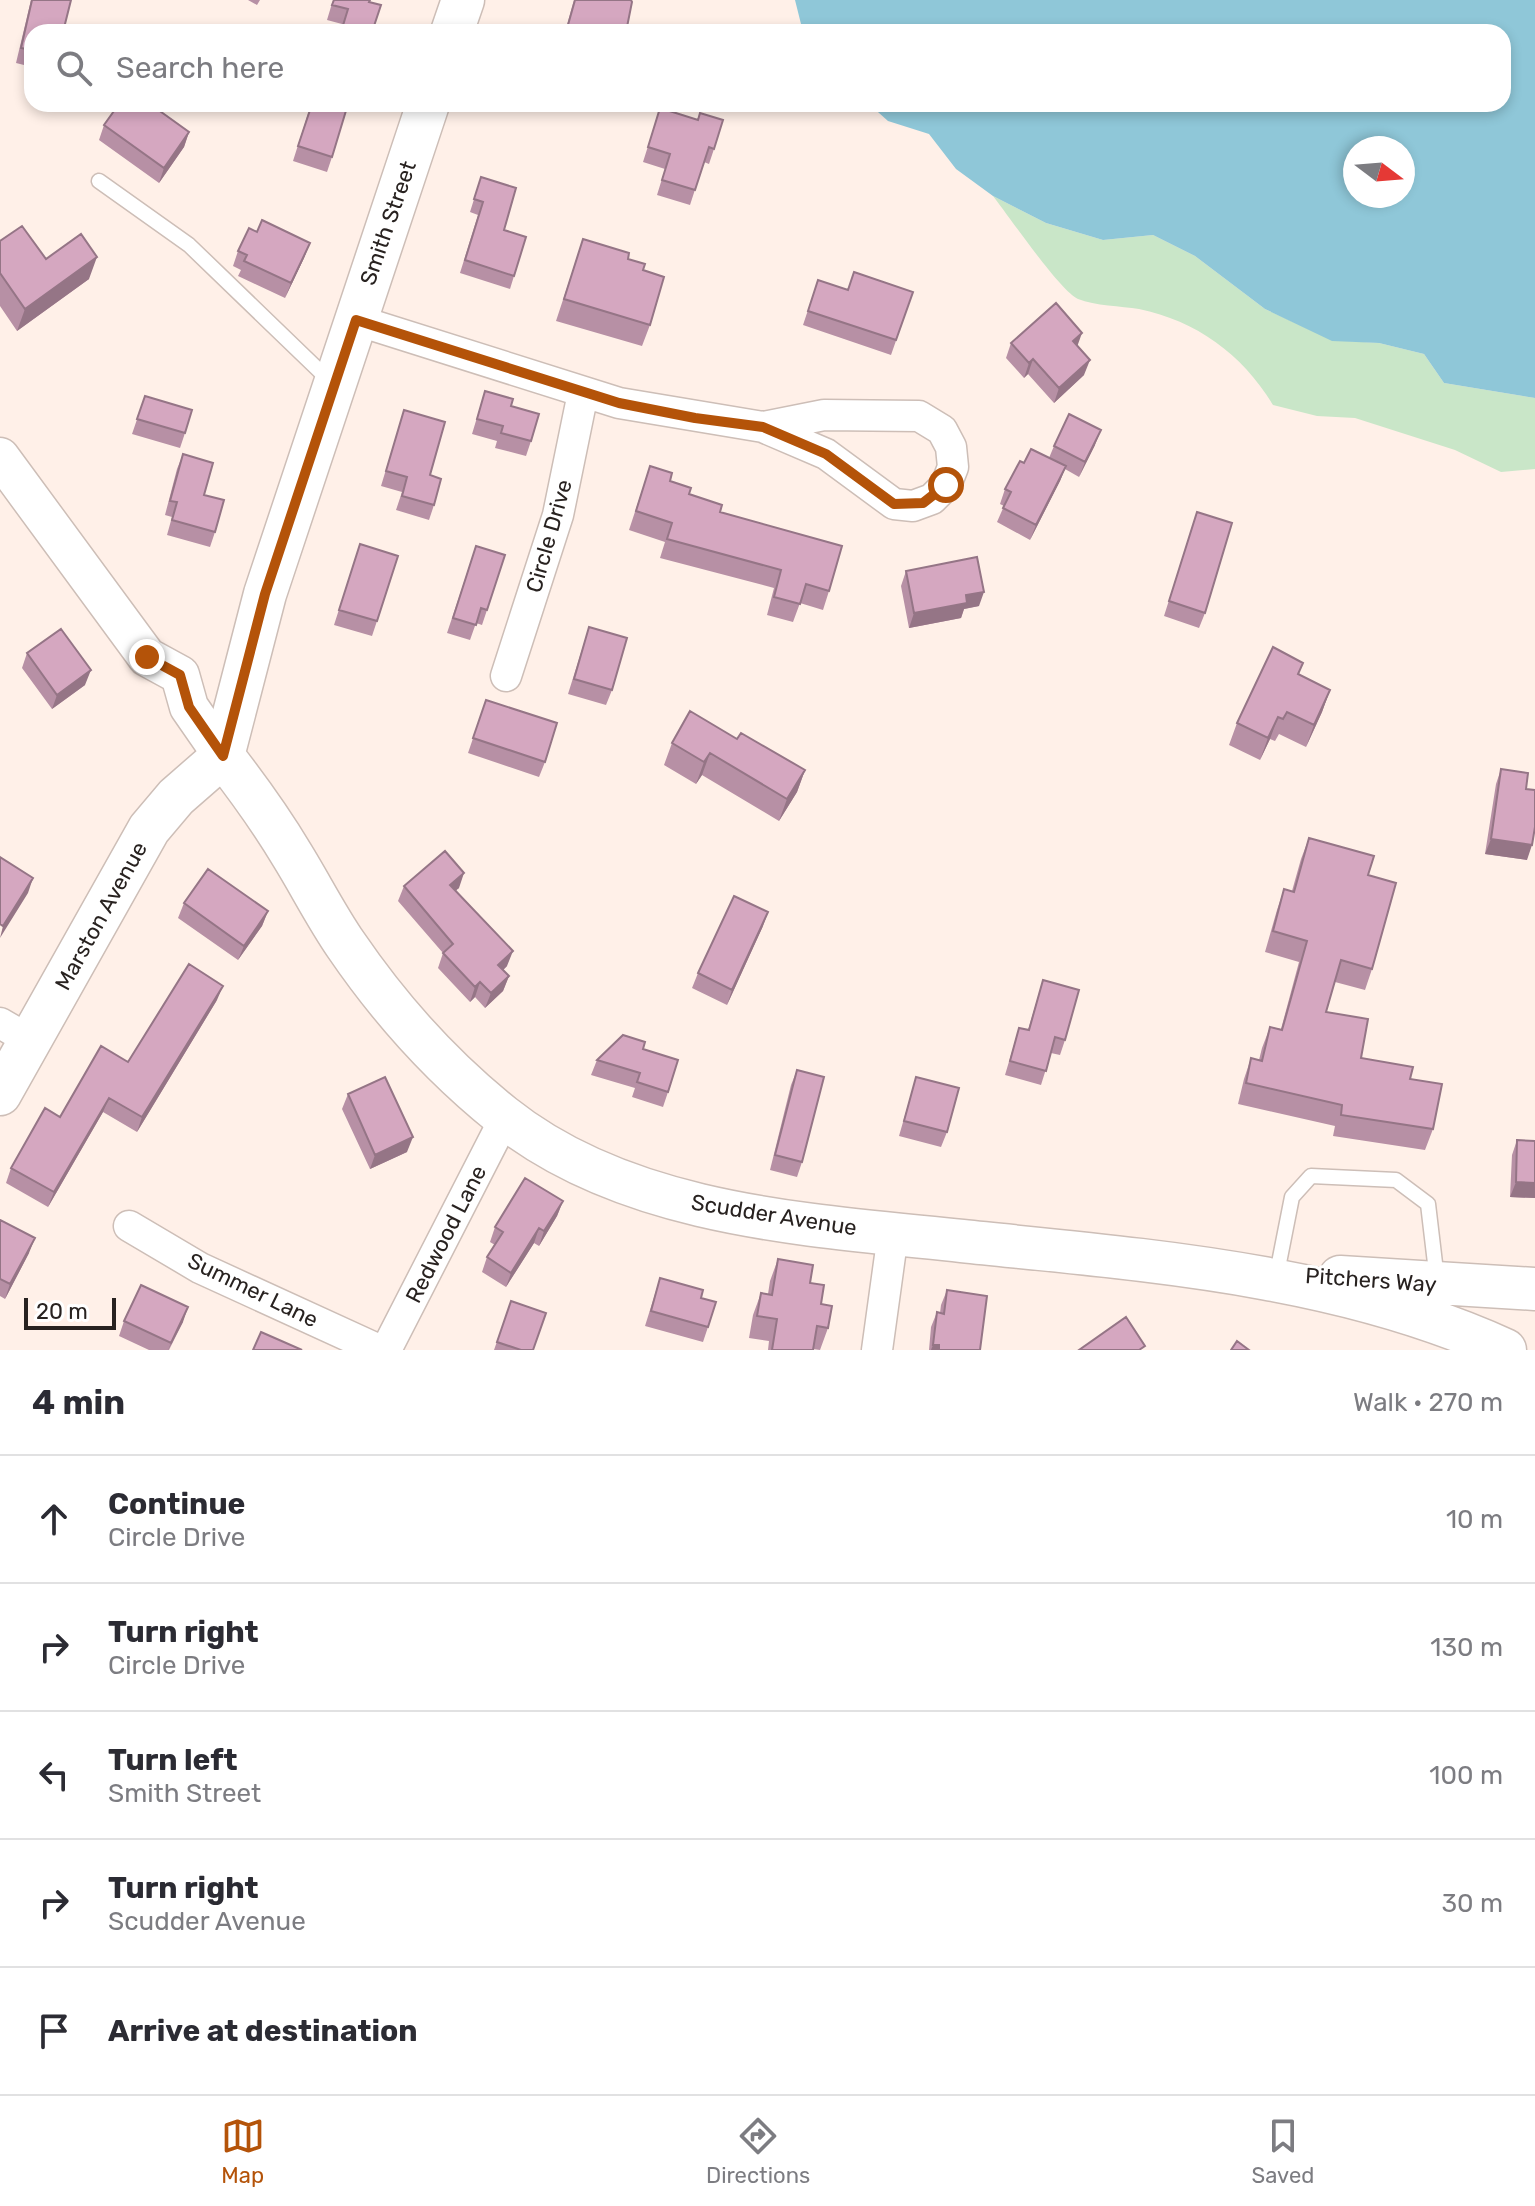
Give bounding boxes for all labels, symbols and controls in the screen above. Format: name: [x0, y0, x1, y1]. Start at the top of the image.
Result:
search box: [24, 24, 1511, 112]
icon: search: [52, 46, 96, 90]
text: Search here: [116, 50, 284, 86]
north arrow: [1343, 136, 1415, 208]
street label: Smith Street: [354, 157, 422, 289]
route start: [928, 467, 964, 503]
street label: Circle Drive: [520, 476, 578, 596]
route end: [129, 639, 165, 675]
street label: Marston Avenue: [49, 837, 153, 995]
street label: Redwood Lane: [400, 1161, 492, 1307]
street label: Scudder Avenue: [689, 1189, 859, 1241]
street label: Summer Lane: [183, 1247, 323, 1333]
street label: Pitchers Way: [1304, 1262, 1438, 1298]
scale bar: [24, 1294, 116, 1330]
text: 20 m: [36, 1298, 88, 1325]
text: 4 min: [32, 1382, 125, 1423]
text: Walk · 270 m: [1353, 1387, 1503, 1418]
text: Continue: [108, 1486, 245, 1522]
icon: ahead: [32, 1497, 76, 1541]
text: 10 m: [1446, 1504, 1503, 1535]
text: Circle Drive: [108, 1522, 245, 1553]
text: Turn right: [108, 1614, 259, 1650]
icon: right: [32, 1625, 76, 1669]
text: 130 m: [1430, 1632, 1503, 1663]
text: Circle Drive: [108, 1650, 245, 1681]
text: Turn left: [108, 1742, 238, 1778]
icon: left: [32, 1753, 76, 1797]
text: 100 m: [1429, 1760, 1503, 1791]
text: Smith Street: [108, 1778, 261, 1809]
text: Turn right: [108, 1870, 259, 1906]
icon: right: [32, 1881, 76, 1925]
text: 30 m: [1441, 1888, 1503, 1919]
text: Scudder Avenue: [108, 1906, 306, 1937]
icon: arrive: [32, 2009, 76, 2053]
text: Arrive at destination: [108, 2013, 418, 2049]
tab: Map: [221, 2114, 265, 2189]
tab: Directions: [706, 2114, 810, 2189]
tab: Saved: [1252, 2114, 1314, 2189]

